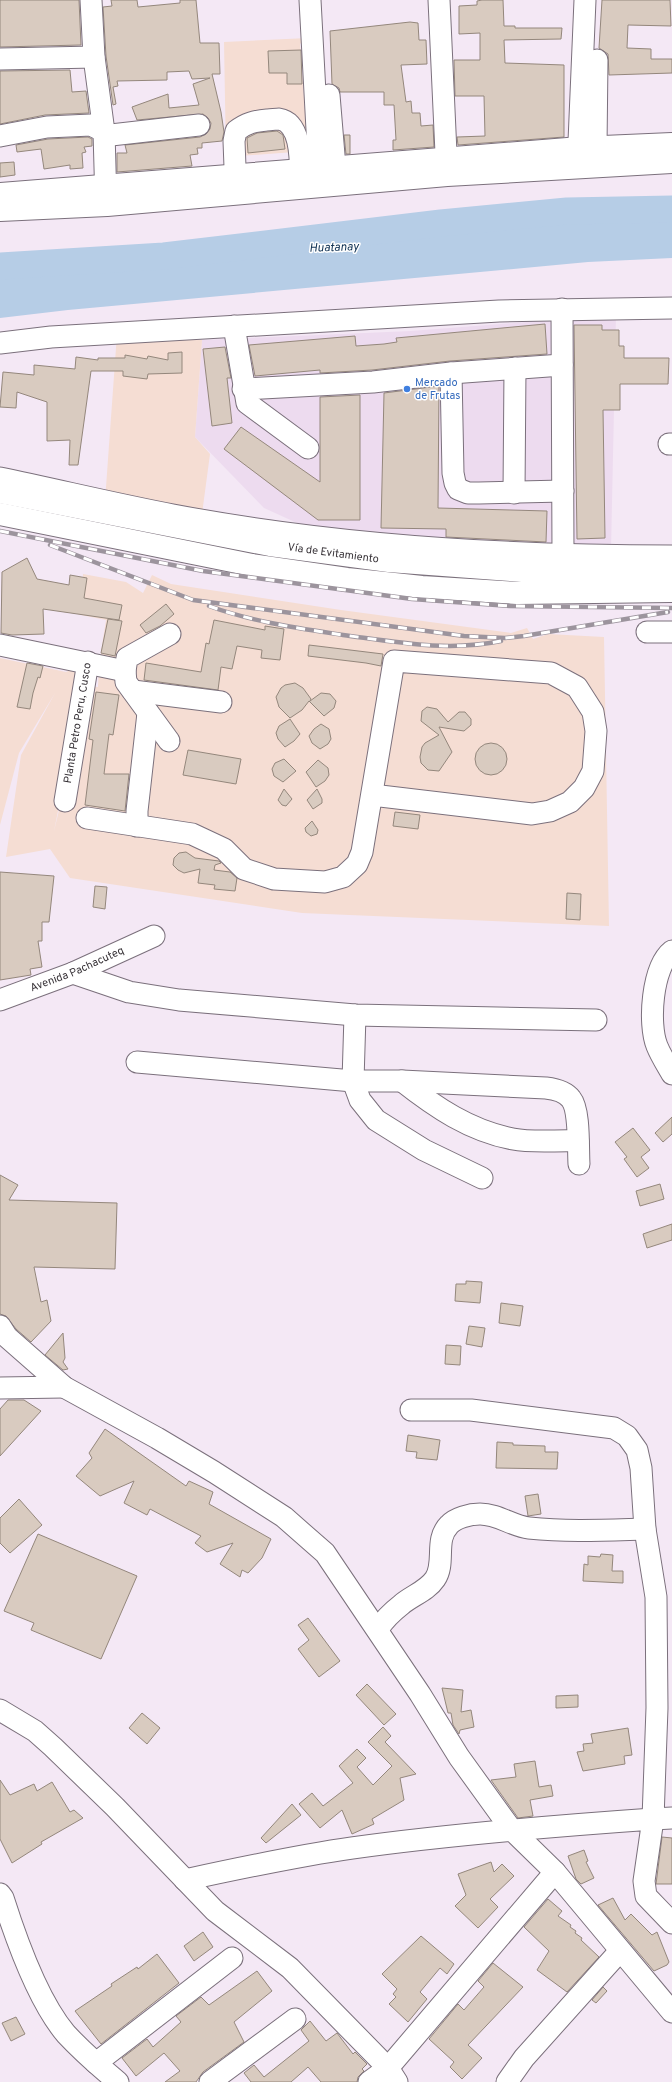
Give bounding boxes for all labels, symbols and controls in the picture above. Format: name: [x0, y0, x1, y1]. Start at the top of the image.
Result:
water label: Huatanay: [309, 239, 360, 257]
place label: Mercado de Frutas: [415, 376, 460, 403]
marker: Mercado de Frutas: [402, 384, 412, 394]
street label: Vía de Evitamiento: [287, 540, 380, 567]
street label: Planta Petro Peru, Cusco: [61, 662, 95, 785]
street label: Avenida Pachacuteq: [28, 944, 126, 995]

